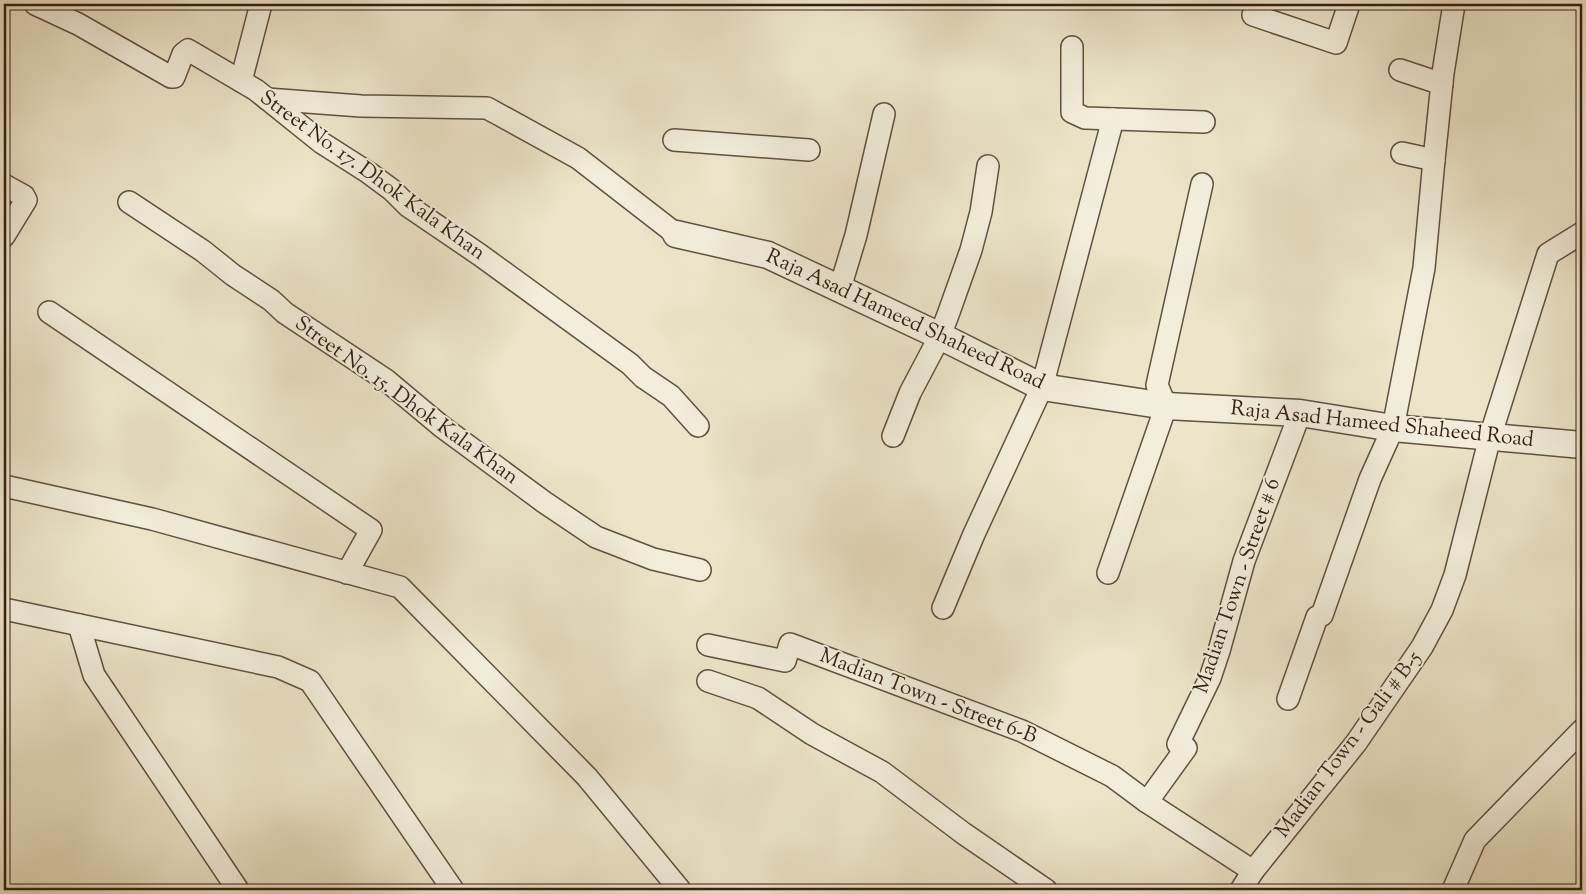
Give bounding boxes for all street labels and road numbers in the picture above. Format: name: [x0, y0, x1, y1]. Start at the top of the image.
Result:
street label: Street No. 17. Dhok Kala Khan: [253, 84, 491, 268]
street label: Raja Asad Hameed Shaheed Road: [761, 242, 1050, 398]
street label: Street No. 15. Dhok Kala Khan: [288, 309, 524, 493]
street label: Raja Asad Hameed Shaheed Road: [1229, 394, 1535, 456]
street label: Madian Town - Street # 6: [1187, 474, 1289, 698]
street label: Madian Town - Street 6-B: [815, 642, 1041, 752]
street label: Madian Town - Gali # B-5: [1269, 645, 1429, 845]

